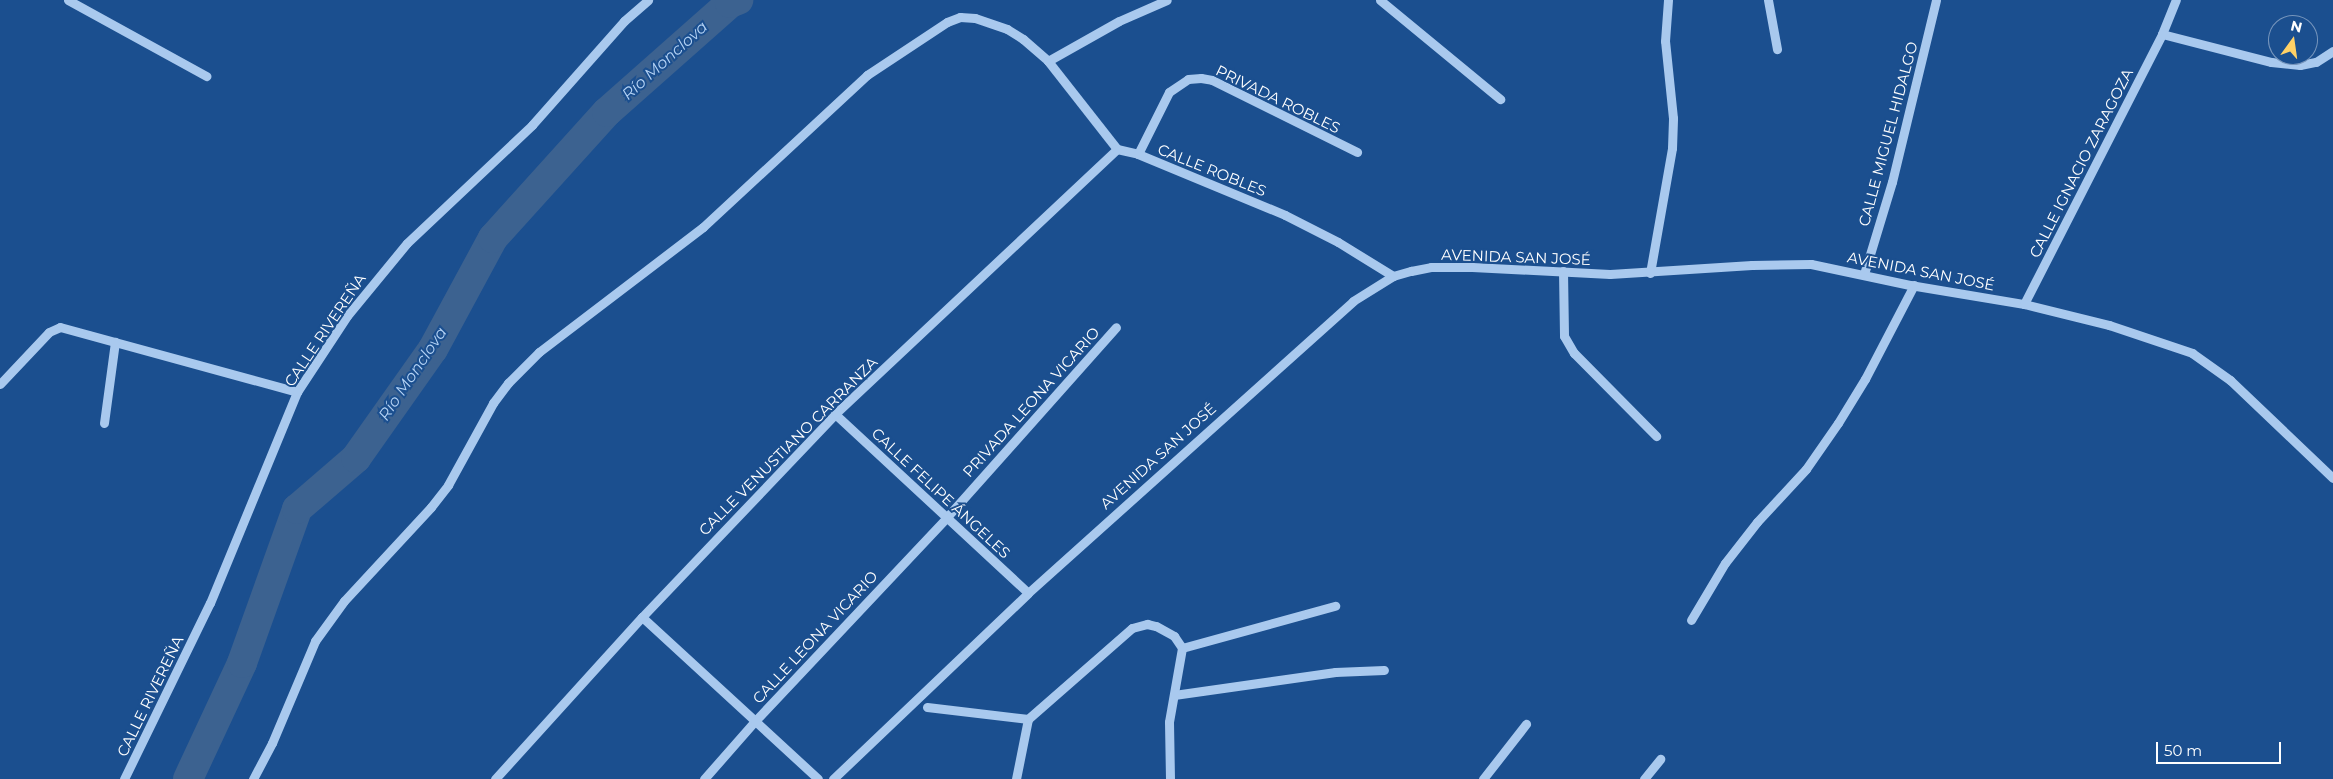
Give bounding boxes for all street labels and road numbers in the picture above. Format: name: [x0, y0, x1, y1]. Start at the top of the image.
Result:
street label: CALLE MIGUEL HIDALGO: [1855, 40, 1921, 228]
street label: PRIVADA ROBLES: [1213, 61, 1343, 137]
street label: CALLE IGNACIO ZARAGOZA: [2025, 65, 2137, 261]
street label: CALLE ROBLES: [1155, 140, 1269, 200]
street label: AVENIDA SAN JOSÉ: [1441, 245, 1591, 269]
street label: AVENIDA SAN JOSÉ: [1846, 248, 1996, 294]
street label: CALLE RIVEREÑA: [281, 270, 369, 390]
street label: PRIVADA LEONA VICARIO: [959, 323, 1103, 481]
street label: CALLE VENUSTIANO CARRANZA: [695, 353, 881, 539]
street label: AVENIDA SAN JOSÉ: [1096, 399, 1220, 513]
street label: CALLE FELIPE ÁNGELES: [868, 424, 1014, 562]
street label: CALLE LEONA VICARIO: [749, 567, 881, 707]
street label: CALLE RIVEREÑA: [113, 633, 187, 759]

